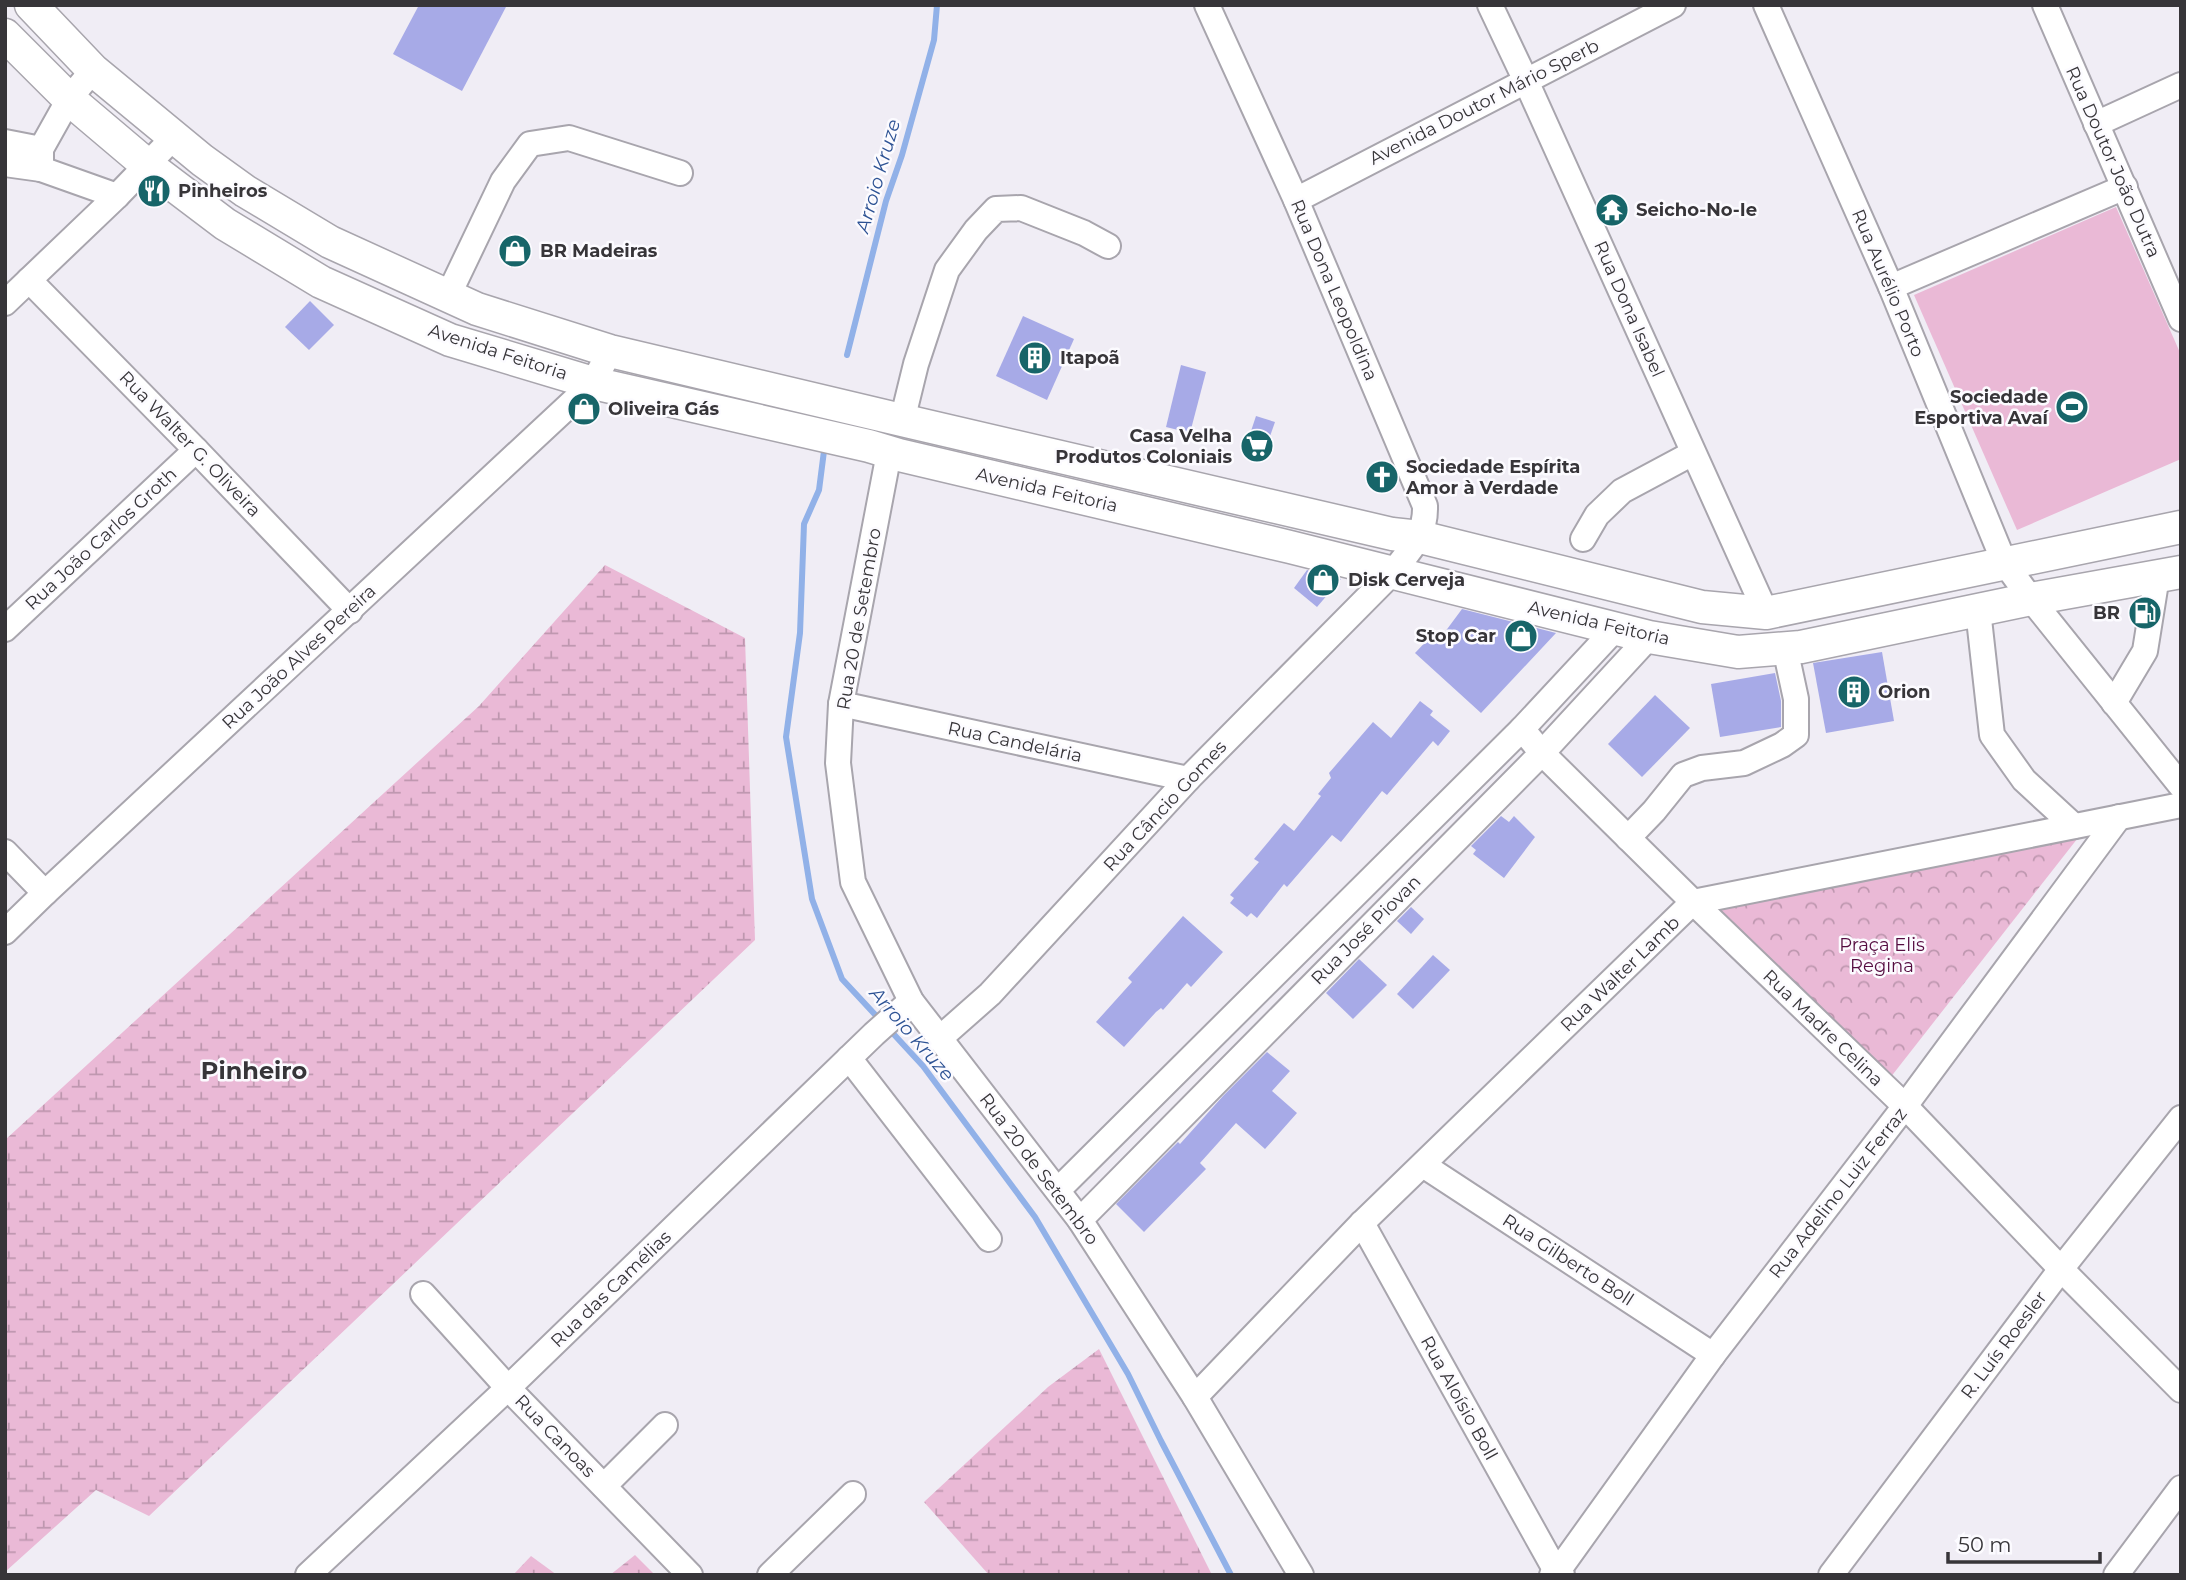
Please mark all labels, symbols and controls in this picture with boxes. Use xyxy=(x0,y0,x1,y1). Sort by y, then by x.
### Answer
street label: Avenida Doutor Mário Sperb xyxy=(1365,34,1603,170)
street label: Rua Doutor João Dutra xyxy=(2061,63,2165,261)
water label: Arroio Kruze xyxy=(851,117,905,236)
restaurant icon: Pinheiros xyxy=(135,172,173,210)
place label: Pinheiros xyxy=(178,180,268,202)
temple icon: Seicho-No-Ie xyxy=(1593,191,1631,229)
street label: Rua Dona Leopoldina xyxy=(1286,196,1382,384)
place label: Seicho-No-Ie xyxy=(1636,199,1757,221)
street label: Rua Aurélio Porto xyxy=(1847,206,1929,360)
shop icon: BR Madeiras xyxy=(496,232,534,270)
street label: Rua Dona Isabel xyxy=(1589,237,1669,381)
place label: BR Madeiras xyxy=(540,240,658,262)
street label: Avenida Feitoria xyxy=(426,319,570,385)
building icon: Itapoã xyxy=(1016,339,1054,377)
place label: Itapoã xyxy=(1060,347,1120,369)
street label: Rua Walter G. Oliveira xyxy=(115,366,265,522)
place label: Sociedade Esportiva Avaí xyxy=(1914,386,2050,429)
sports icon: Sociedade Esportiva Avaí xyxy=(2053,388,2091,426)
shop icon: Oliveira Gás xyxy=(565,390,603,428)
place label: Oliveira Gás xyxy=(608,398,720,420)
place label: Casa Velha Produtos Coloniais xyxy=(1055,425,1232,468)
supermarket icon: Casa Velha Produtos Coloniais xyxy=(1238,427,1276,465)
place label: Sociedade Espírita Amor à Verdade xyxy=(1405,456,1580,499)
church icon: Sociedade Espírita Amor à Verdade xyxy=(1363,458,1401,496)
street label: Rua João Carlos Groth xyxy=(21,463,181,615)
street label: Avenida Feitoria xyxy=(974,463,1120,517)
street label: Rua 20 de Setembro xyxy=(832,526,886,712)
shop icon: Disk Cerveja xyxy=(1304,561,1342,599)
place label: Disk Cerveja xyxy=(1348,569,1465,591)
street label: Rua João Alves Pereira xyxy=(218,580,380,734)
fuel station icon: BR xyxy=(2126,594,2164,632)
street label: Avenida Feitoria xyxy=(1526,596,1672,650)
place label: BR xyxy=(2093,602,2120,624)
shop icon: Stop Car xyxy=(1502,617,1540,655)
place label: Stop Car xyxy=(1416,625,1496,647)
building icon: Orion xyxy=(1835,673,1873,711)
place label: Orion xyxy=(1878,681,1931,703)
street label: Rua Candelária xyxy=(946,717,1084,767)
street label: Rua Câncio Gomes xyxy=(1099,736,1231,876)
street label: Rua José Piovan xyxy=(1307,871,1425,989)
street label: Rua Walter Lamb xyxy=(1556,912,1684,1036)
park label: Praça Elis Regina xyxy=(1839,934,1925,977)
street label: Rua Madre Celina xyxy=(1758,965,1888,1091)
water label: Arroio Kruze xyxy=(864,982,959,1086)
district label: Pinheiro xyxy=(201,1056,307,1085)
street label: Rua 20 de Setembro xyxy=(975,1089,1103,1249)
street label: Rua Adelino Luiz Ferraz xyxy=(1764,1103,1912,1283)
street label: Rua Gilberto Boll xyxy=(1498,1209,1638,1311)
street label: Rua das Camélias xyxy=(546,1226,676,1352)
street label: R. Luís Roesler xyxy=(1956,1287,2052,1403)
street label: Rua Aloísio Boll xyxy=(1416,1332,1502,1464)
street label: Rua Canoas xyxy=(510,1390,600,1482)
scale bar xyxy=(1948,1520,2100,1564)
text: 50 m xyxy=(1958,1532,2012,1557)

